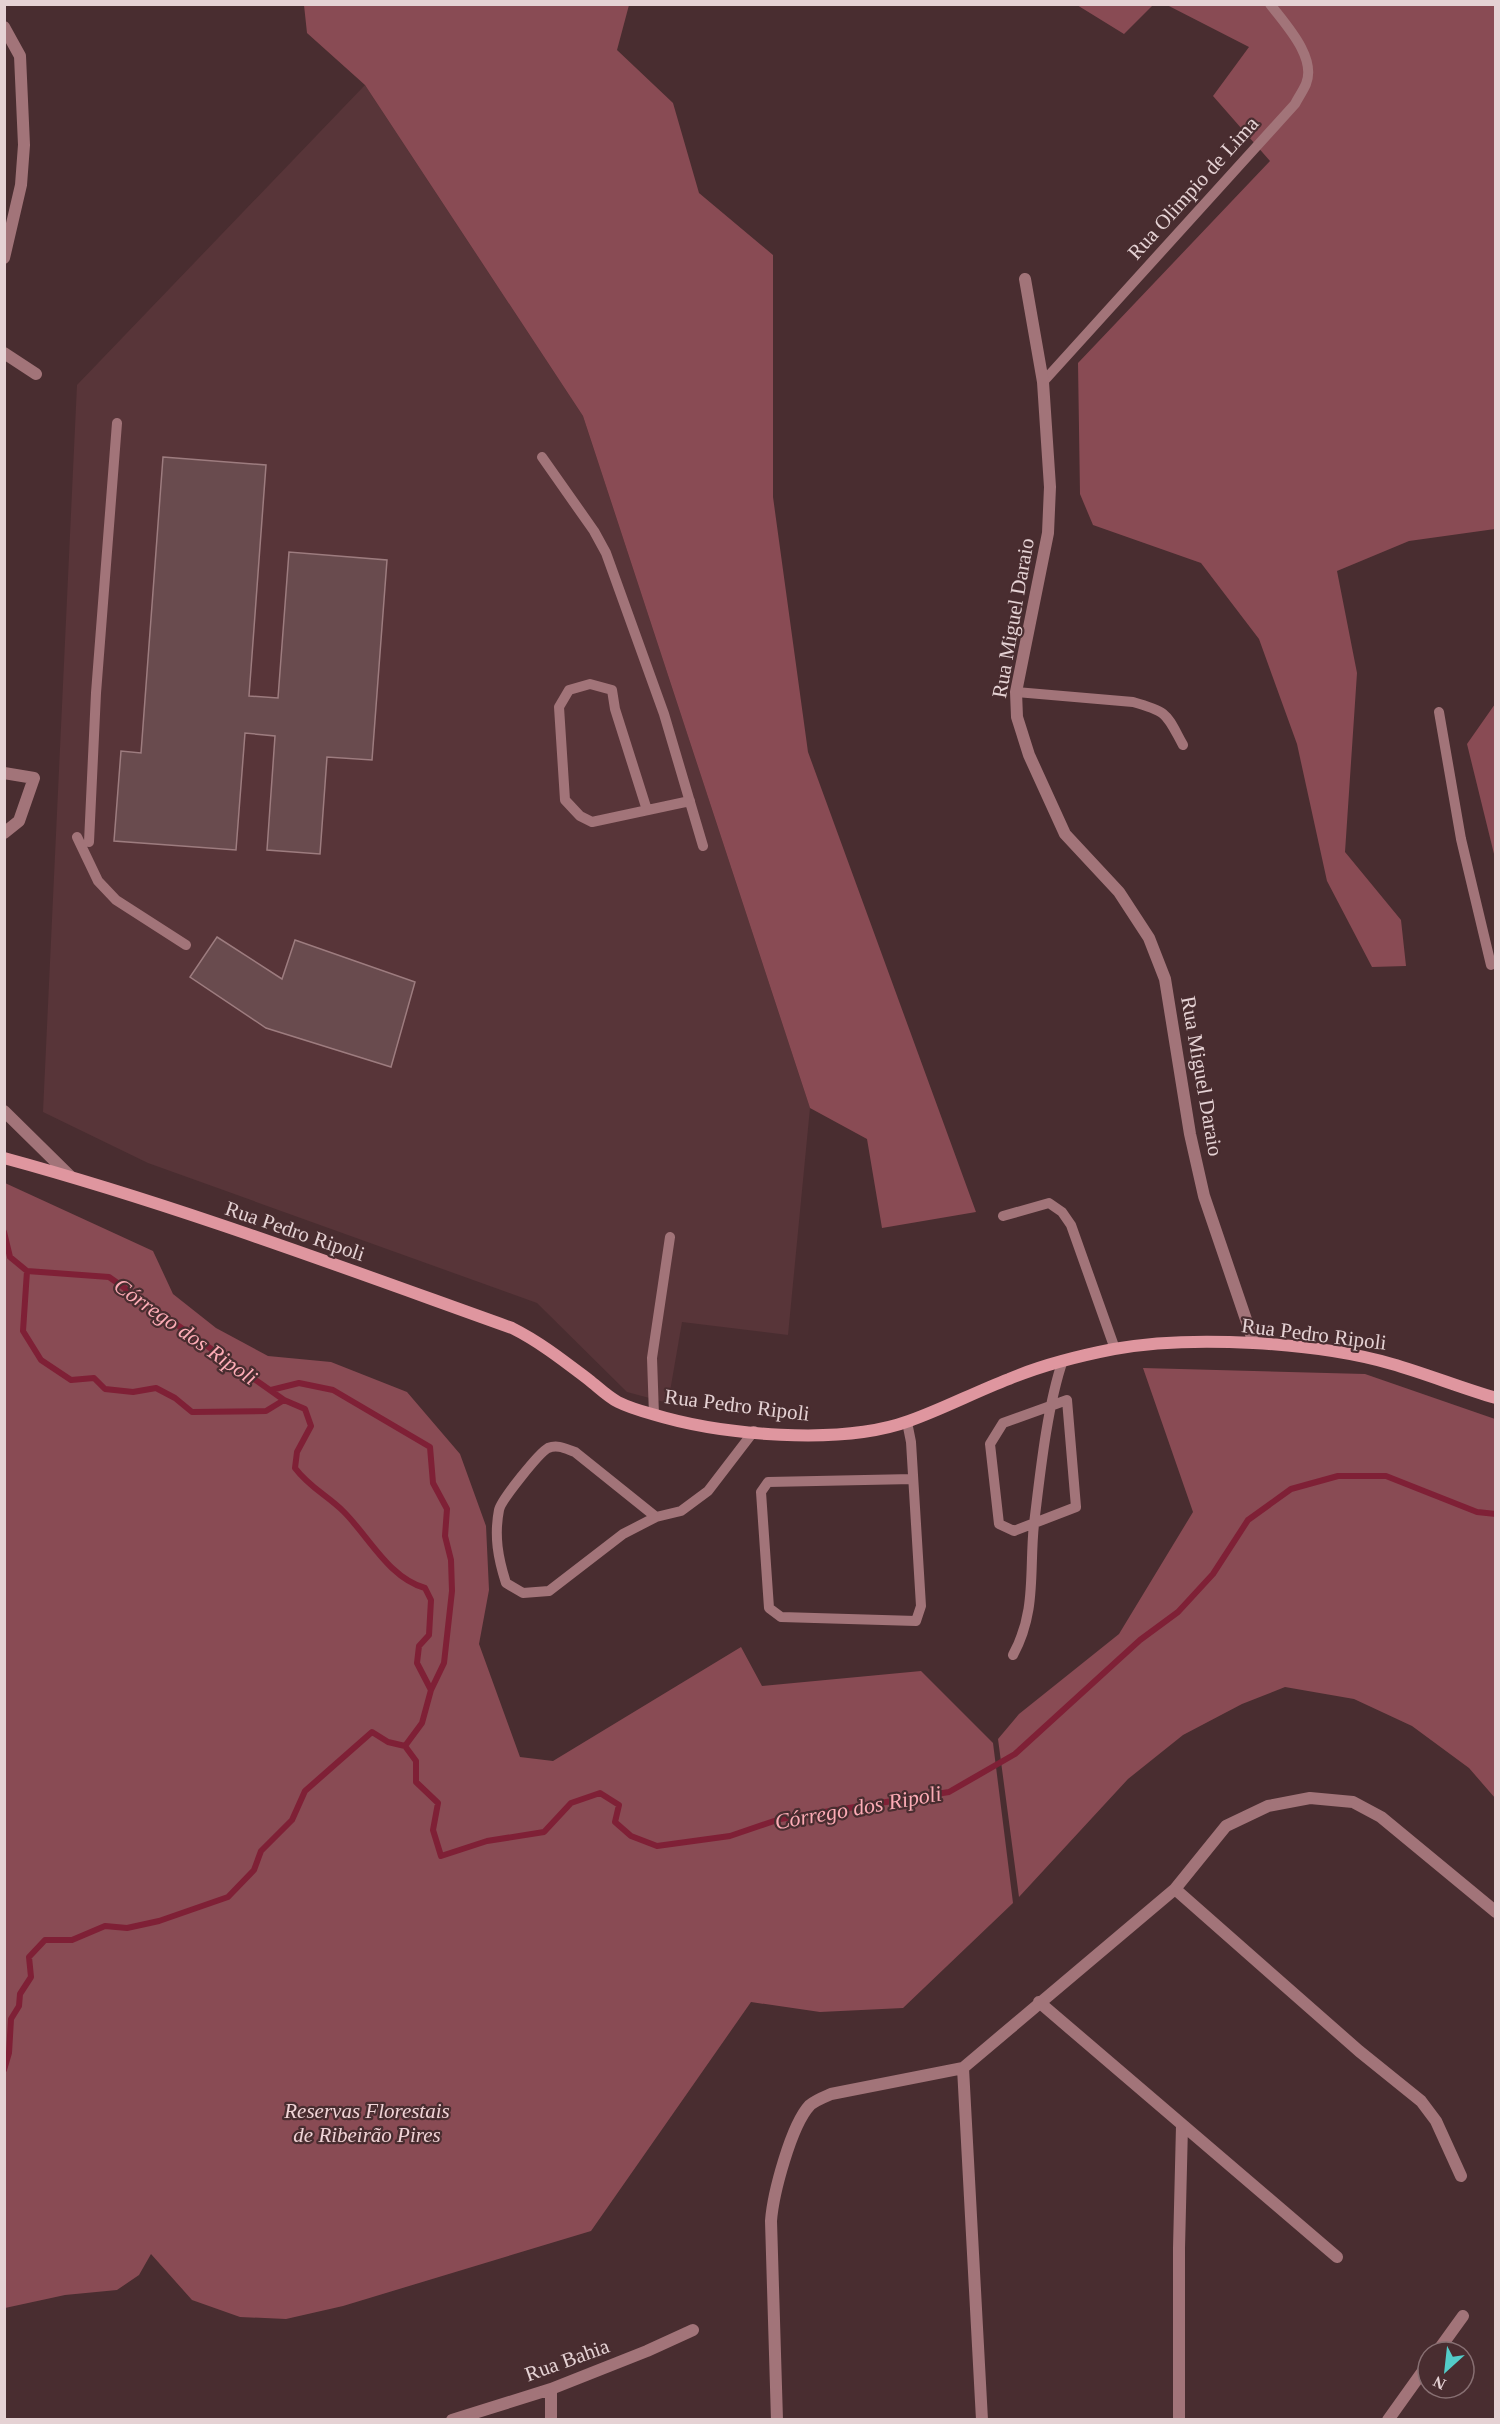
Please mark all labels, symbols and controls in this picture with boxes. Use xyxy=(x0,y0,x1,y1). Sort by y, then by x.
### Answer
street label: Rua Olimpio de Lima xyxy=(1123,111,1264,264)
street label: Rua Miguel Daraio xyxy=(987,536,1039,700)
street label: Rua Miguel Daraio xyxy=(1176,994,1228,1158)
street label: Rua Pedro Ripoli xyxy=(222,1196,368,1266)
water label: Córrego dos Ripoli xyxy=(109,1273,262,1390)
street label: Rua Pedro Ripoli xyxy=(1240,1313,1388,1355)
street label: Rua Pedro Ripoli xyxy=(663,1384,811,1426)
water label: Córrego dos Ripoli xyxy=(773,1781,944,1834)
park label: Reservas Florestais de Ribeirão Pires xyxy=(283,2099,450,2147)
street label: Rua Bahia xyxy=(522,2333,613,2386)
north arrow xyxy=(1416,2340,1476,2400)
text: N xyxy=(1430,2373,1448,2393)

